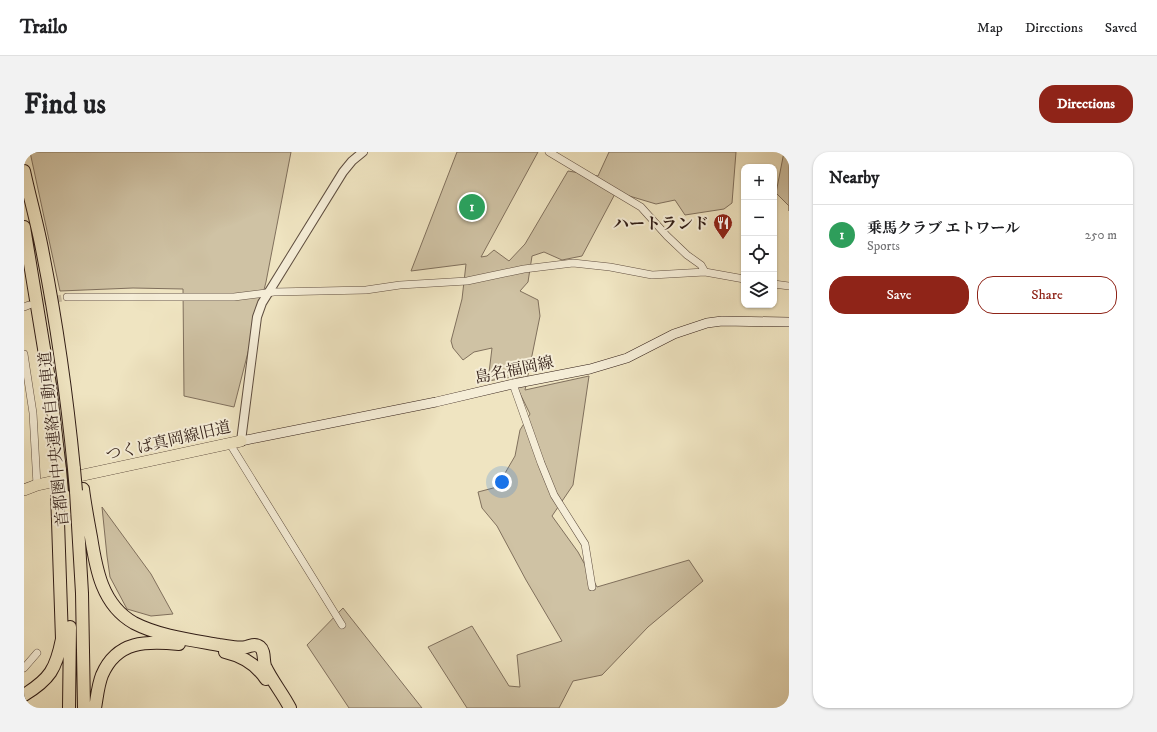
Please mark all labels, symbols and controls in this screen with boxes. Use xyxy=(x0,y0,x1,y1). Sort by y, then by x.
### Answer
text: Trailo xyxy=(20,16,67,39)
text: Map xyxy=(977,19,1003,37)
text: Directions xyxy=(1025,19,1083,37)
text: Saved xyxy=(1105,19,1137,37)
button: Directions xyxy=(1039,85,1133,123)
text: Find us xyxy=(24,87,106,122)
map controls xyxy=(741,164,777,308)
button: + xyxy=(741,164,777,200)
text: Nearby xyxy=(829,167,879,189)
pin: 1 xyxy=(459,192,485,222)
button: − xyxy=(741,200,777,236)
restaurant icon: ハートランド xyxy=(712,212,734,240)
place label: ハートランド xyxy=(613,214,709,234)
text: 乗馬クラブ エトワール xyxy=(867,219,1020,238)
text: 1 xyxy=(840,227,844,243)
text: 250 m xyxy=(1085,227,1117,243)
button: locate xyxy=(741,236,777,272)
text: Sports xyxy=(867,238,900,254)
button: layers xyxy=(741,272,777,308)
button: Save xyxy=(829,276,969,314)
button: Share xyxy=(977,276,1117,314)
street label: 首都圏中央連絡自動車道 xyxy=(35,350,73,527)
street label: 島名福岡線 xyxy=(473,352,555,388)
street label: つくば真岡線旧道 xyxy=(104,417,233,465)
your location xyxy=(492,472,512,492)

